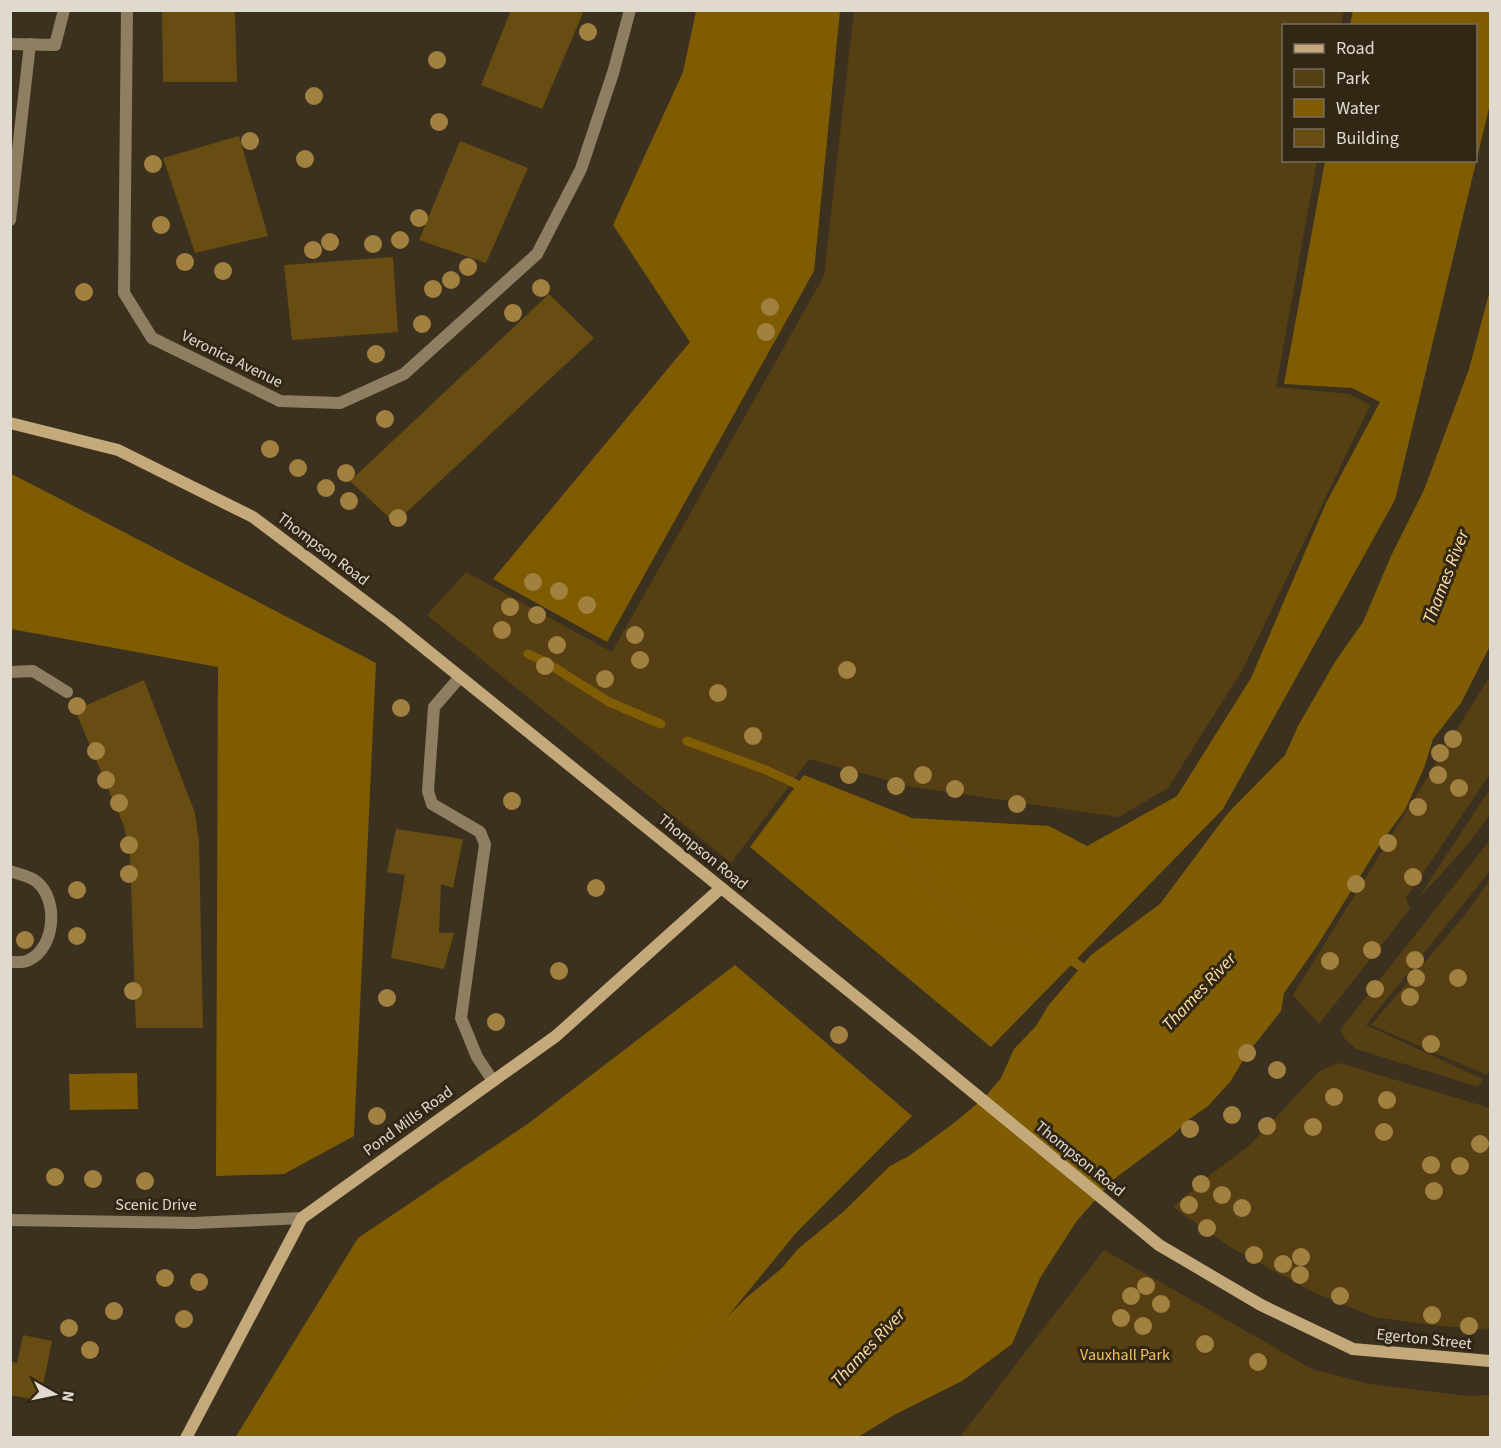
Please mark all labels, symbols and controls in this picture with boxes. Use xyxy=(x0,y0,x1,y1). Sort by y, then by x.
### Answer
legend xyxy=(1282,24,1477,162)
text: Road xyxy=(1336,36,1375,61)
text: Park xyxy=(1336,66,1370,91)
text: Water xyxy=(1336,96,1380,121)
text: Building xyxy=(1336,126,1399,151)
street label: Veronica Avenue xyxy=(178,325,286,393)
street label: Thompson Road xyxy=(273,507,373,591)
water label: Thames River xyxy=(1417,525,1476,628)
street label: Thompson Road xyxy=(653,809,753,895)
water label: Thames River xyxy=(1156,947,1243,1037)
street label: Pond Mills Road xyxy=(359,1081,457,1161)
street label: Thompson Road xyxy=(1030,1116,1130,1202)
street label: Scenic Drive xyxy=(115,1194,197,1216)
water label: Thames River xyxy=(825,1303,912,1393)
street label: Egerton Street xyxy=(1375,1323,1473,1355)
park label: Vauxhall Park xyxy=(1080,1344,1170,1366)
north arrow xyxy=(24,1364,84,1424)
text: N xyxy=(56,1389,80,1403)

